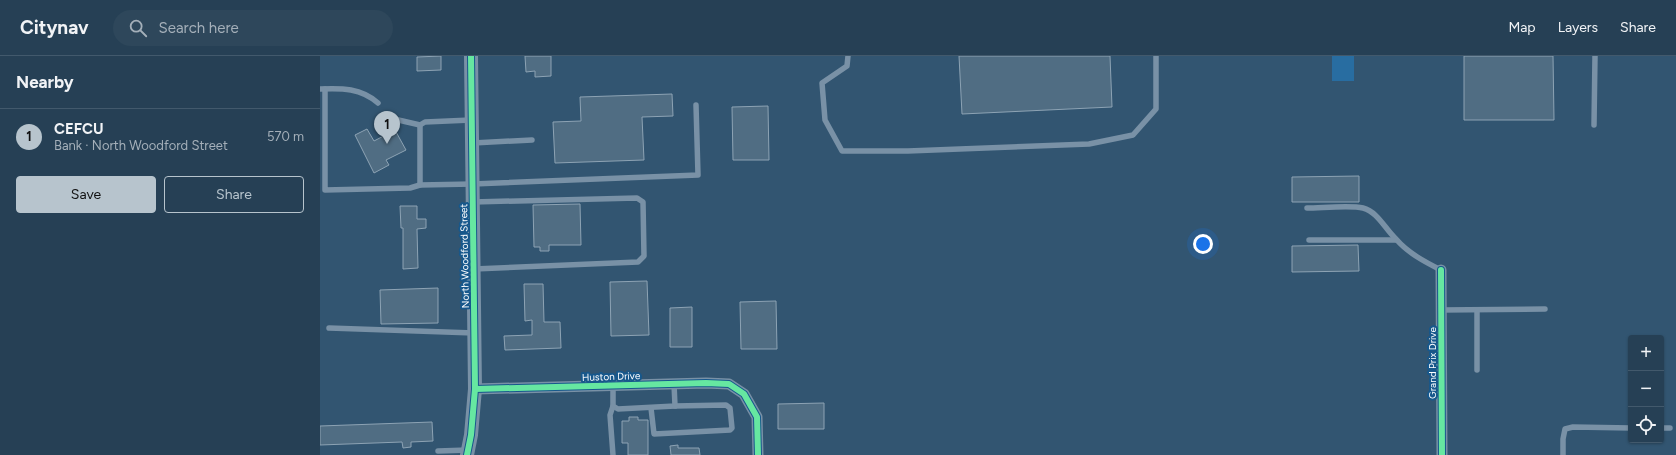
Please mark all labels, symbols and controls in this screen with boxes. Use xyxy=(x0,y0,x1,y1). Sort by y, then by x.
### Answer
search box xyxy=(113,10,393,46)
text: Citynav xyxy=(20,16,89,39)
icon: search xyxy=(127,17,149,39)
text: Search here xyxy=(159,19,239,37)
text: Map xyxy=(1508,19,1536,36)
text: Layers xyxy=(1558,19,1598,36)
text: Share xyxy=(1620,19,1656,36)
text: Nearby xyxy=(16,72,74,92)
pin: 1 xyxy=(374,111,400,144)
text: CEFCU xyxy=(54,120,103,138)
text: 1 xyxy=(26,129,32,144)
text: 570 m xyxy=(267,129,304,144)
text: Bank · North Woodford Street xyxy=(54,138,228,153)
button: Save xyxy=(16,176,156,213)
button: Share xyxy=(164,176,304,213)
street label: North Woodford Street xyxy=(457,203,472,308)
your location xyxy=(1193,234,1213,254)
street label: Grand Prix Drive xyxy=(1426,327,1439,399)
map controls xyxy=(1628,335,1664,443)
button: + xyxy=(1628,335,1664,371)
street label: Huston Drive xyxy=(582,369,641,384)
button: − xyxy=(1628,371,1664,407)
button: locate xyxy=(1628,407,1664,443)

